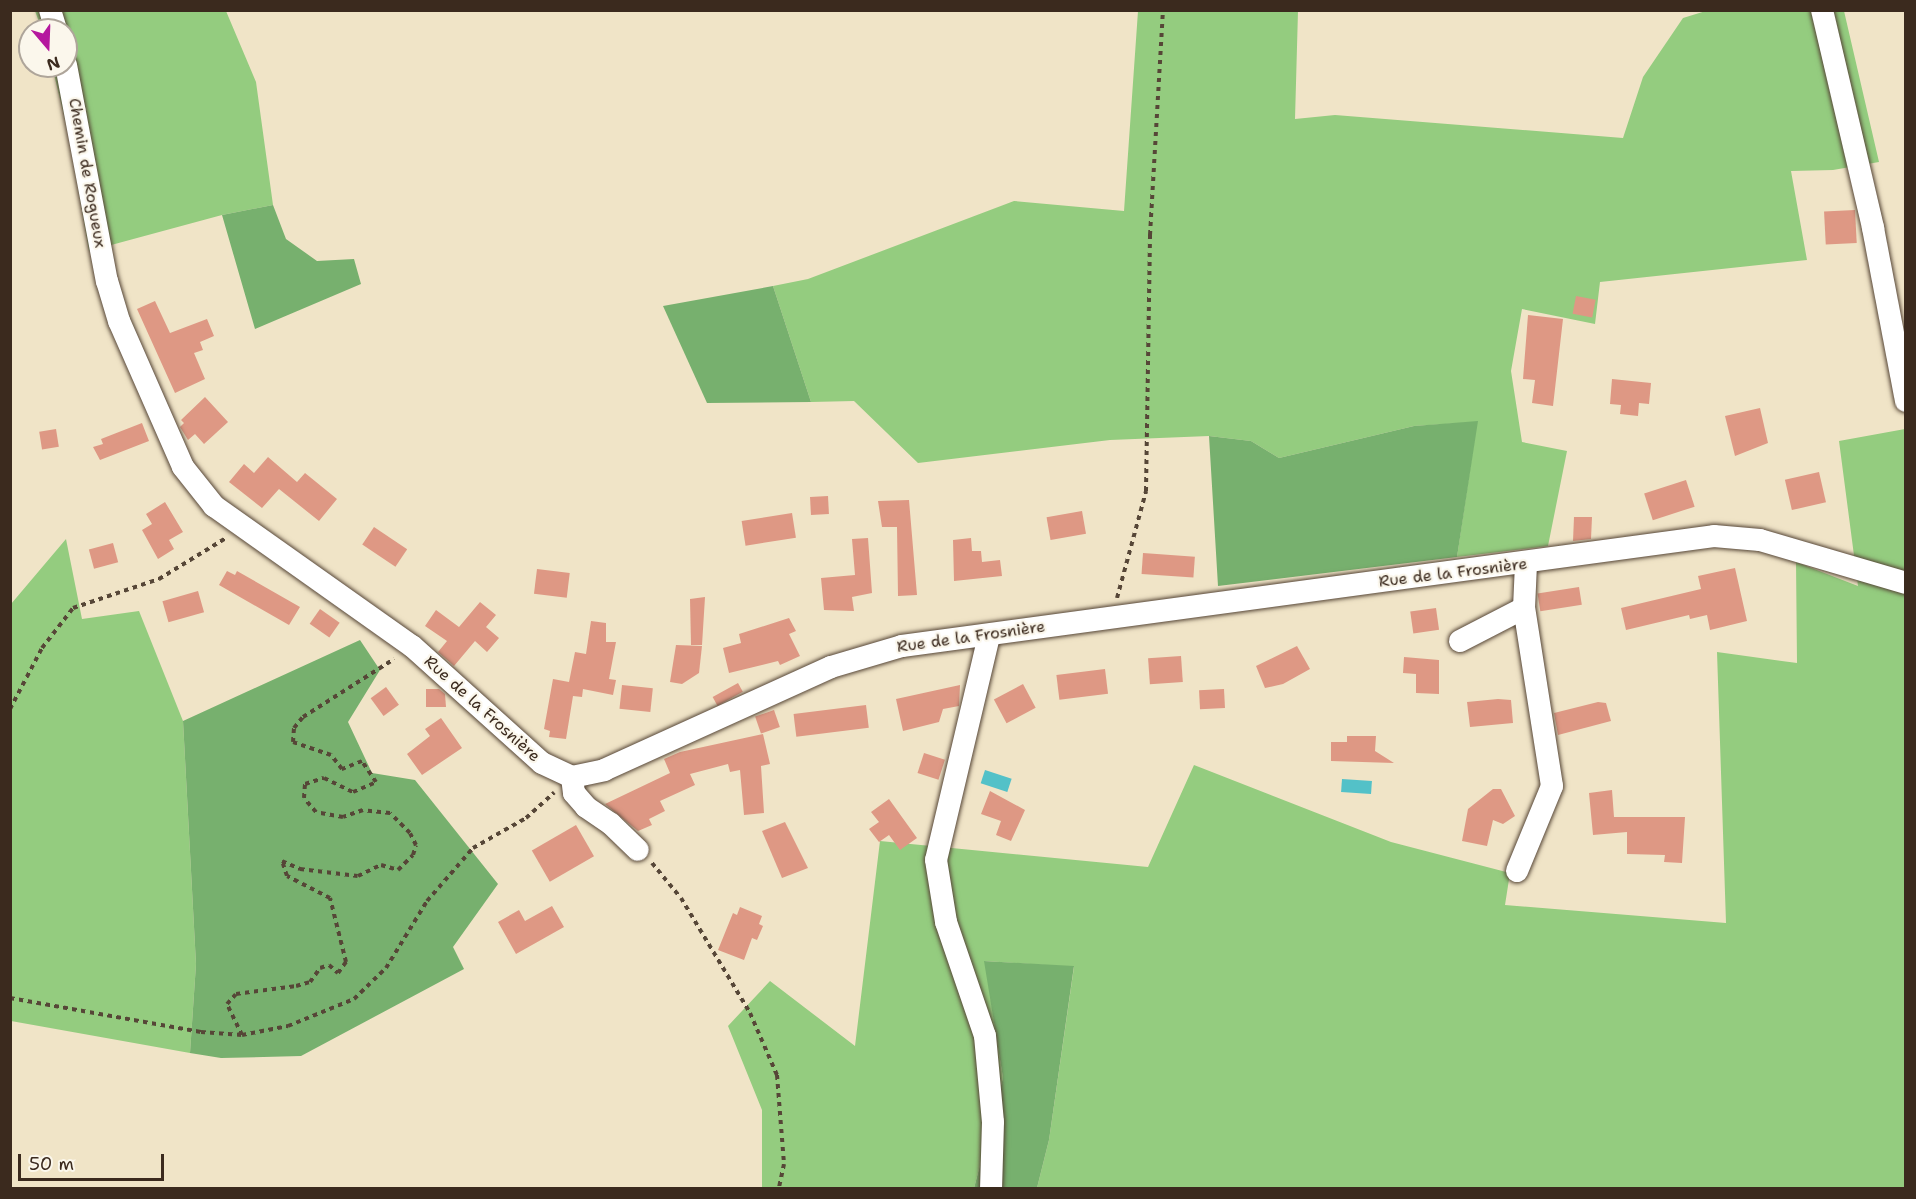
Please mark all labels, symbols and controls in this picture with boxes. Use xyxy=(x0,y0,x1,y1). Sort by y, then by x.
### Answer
north arrow xyxy=(18,18,78,78)
text: N xyxy=(44,52,63,76)
street label: Chemin de Rogueux xyxy=(64,97,110,249)
street label: Rue de la Frosnière xyxy=(1378,554,1528,592)
street label: Rue de la Frosnière xyxy=(896,617,1046,657)
street label: Rue de la Frosnière xyxy=(420,652,544,766)
scale bar xyxy=(21,1142,166,1180)
text: 50 m xyxy=(29,1152,74,1176)

